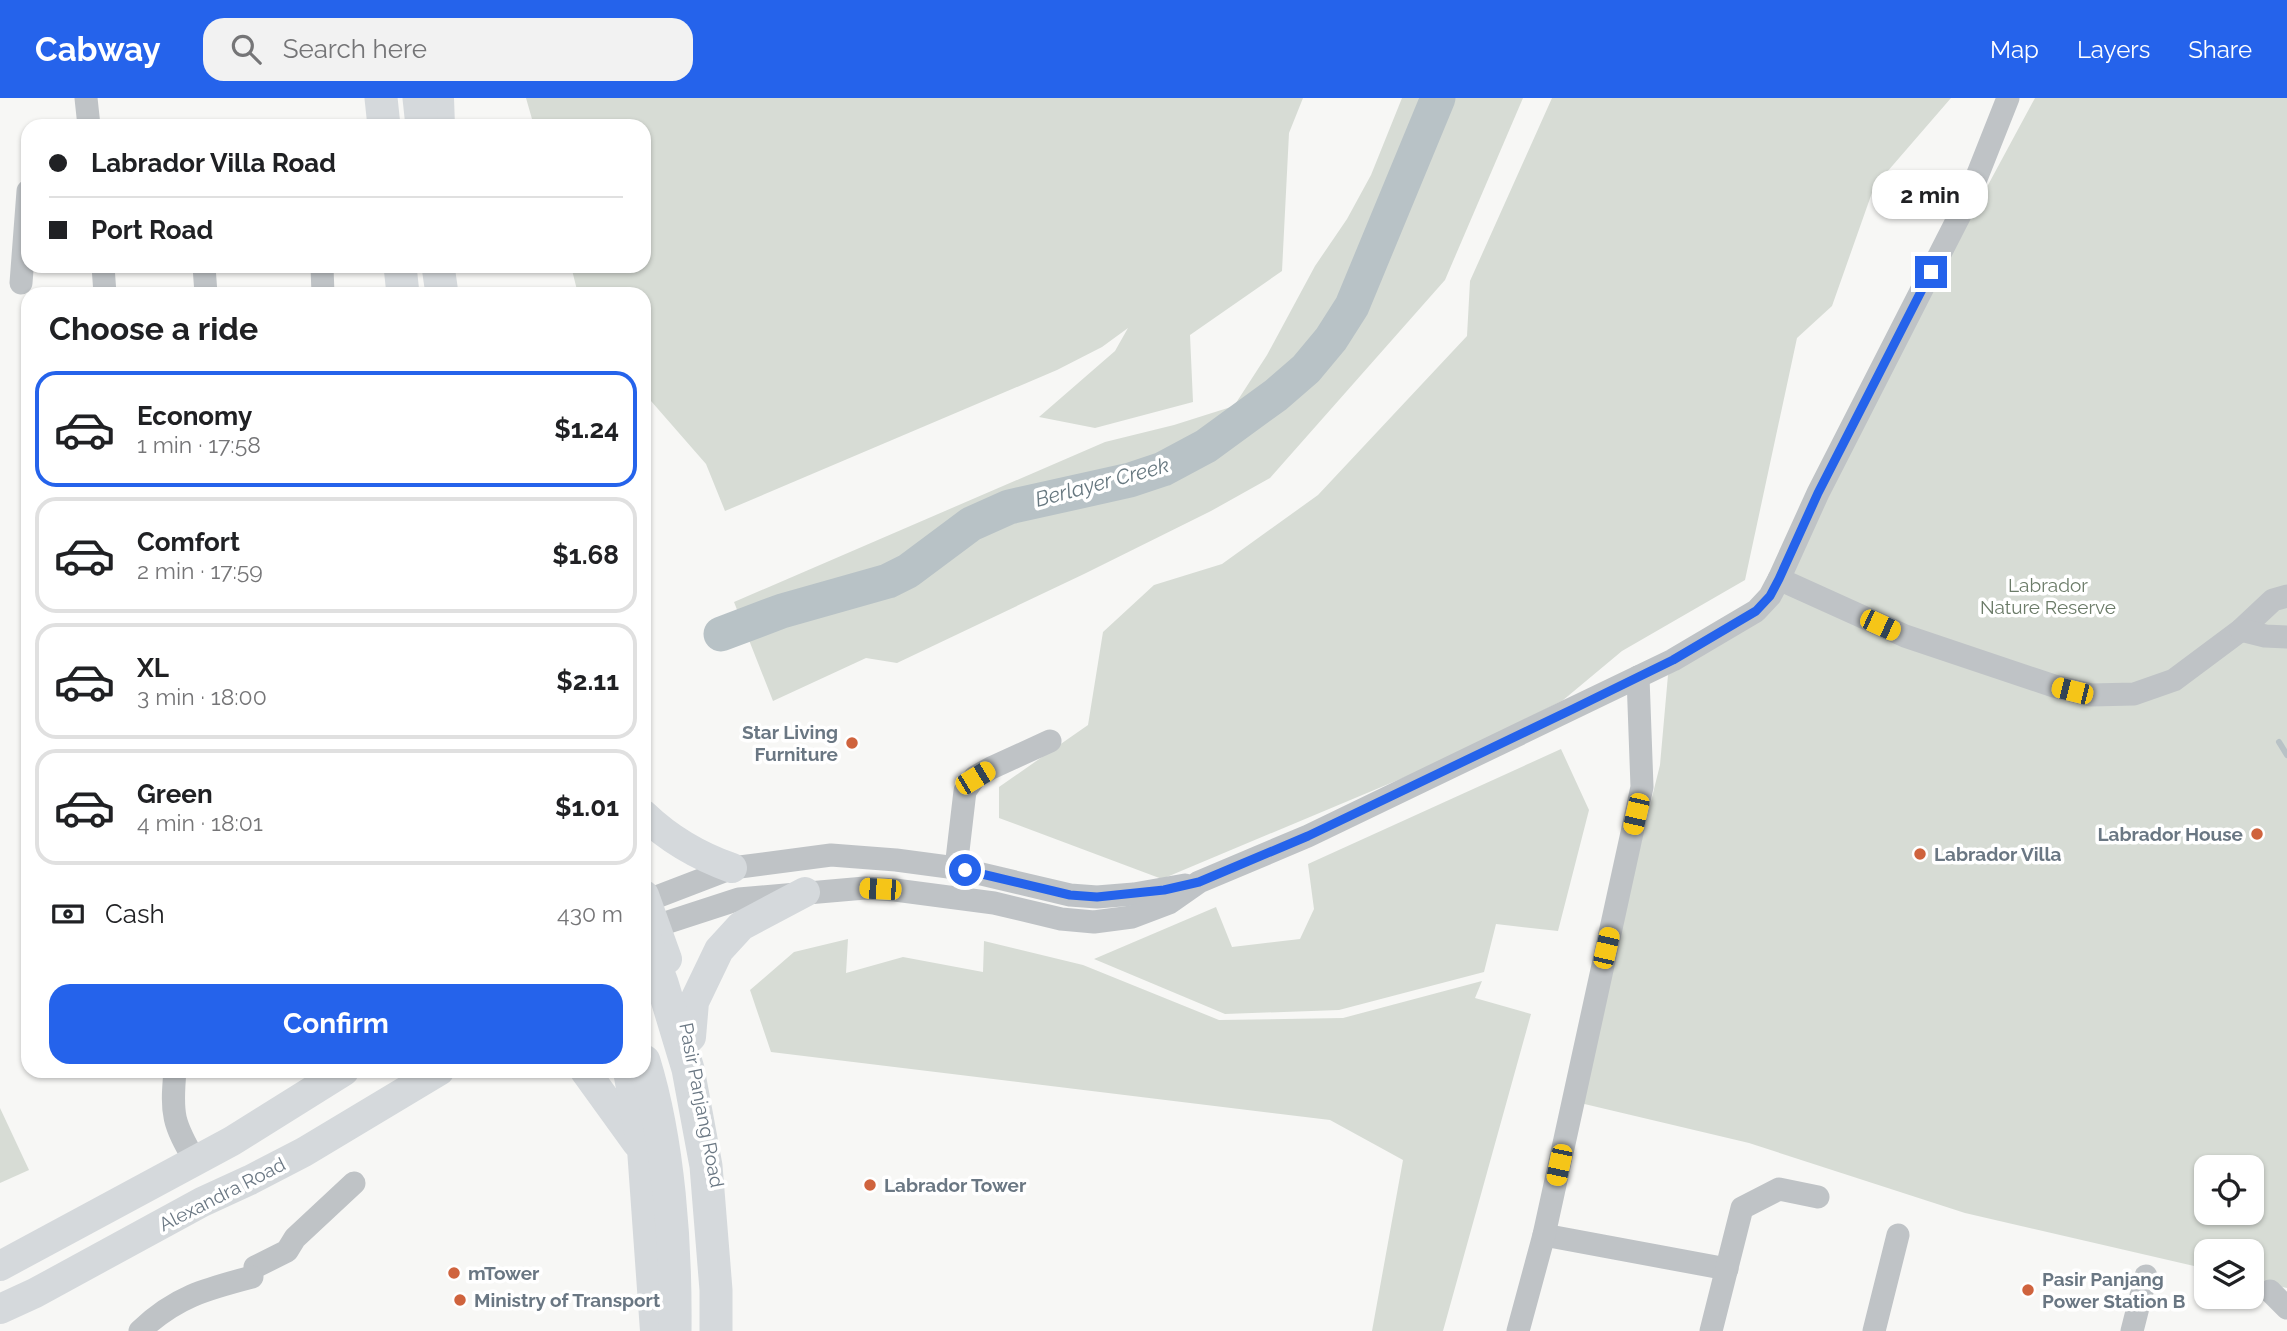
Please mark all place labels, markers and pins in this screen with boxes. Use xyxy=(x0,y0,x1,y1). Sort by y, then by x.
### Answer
place label: Star Living Furniture xyxy=(742,721,838,765)
marker: Star Living Furniture xyxy=(844,735,860,751)
place label: Labrador House xyxy=(2097,823,2243,845)
marker: Labrador House xyxy=(2249,826,2265,842)
place label: Labrador Villa xyxy=(1934,843,2062,865)
marker: Labrador Villa xyxy=(1912,846,1928,862)
place label: Labrador Tower xyxy=(884,1174,1027,1196)
marker: Labrador Tower xyxy=(862,1177,878,1193)
place label: mTower xyxy=(468,1262,540,1284)
marker: mTower xyxy=(446,1265,462,1281)
place label: Pasir Panjang Power Station B xyxy=(2042,1268,2185,1312)
marker: Pasir Panjang Power Station B xyxy=(2020,1282,2036,1298)
place label: Ministry of Transport xyxy=(474,1289,661,1311)
marker: Ministry of Transport xyxy=(452,1292,468,1308)

